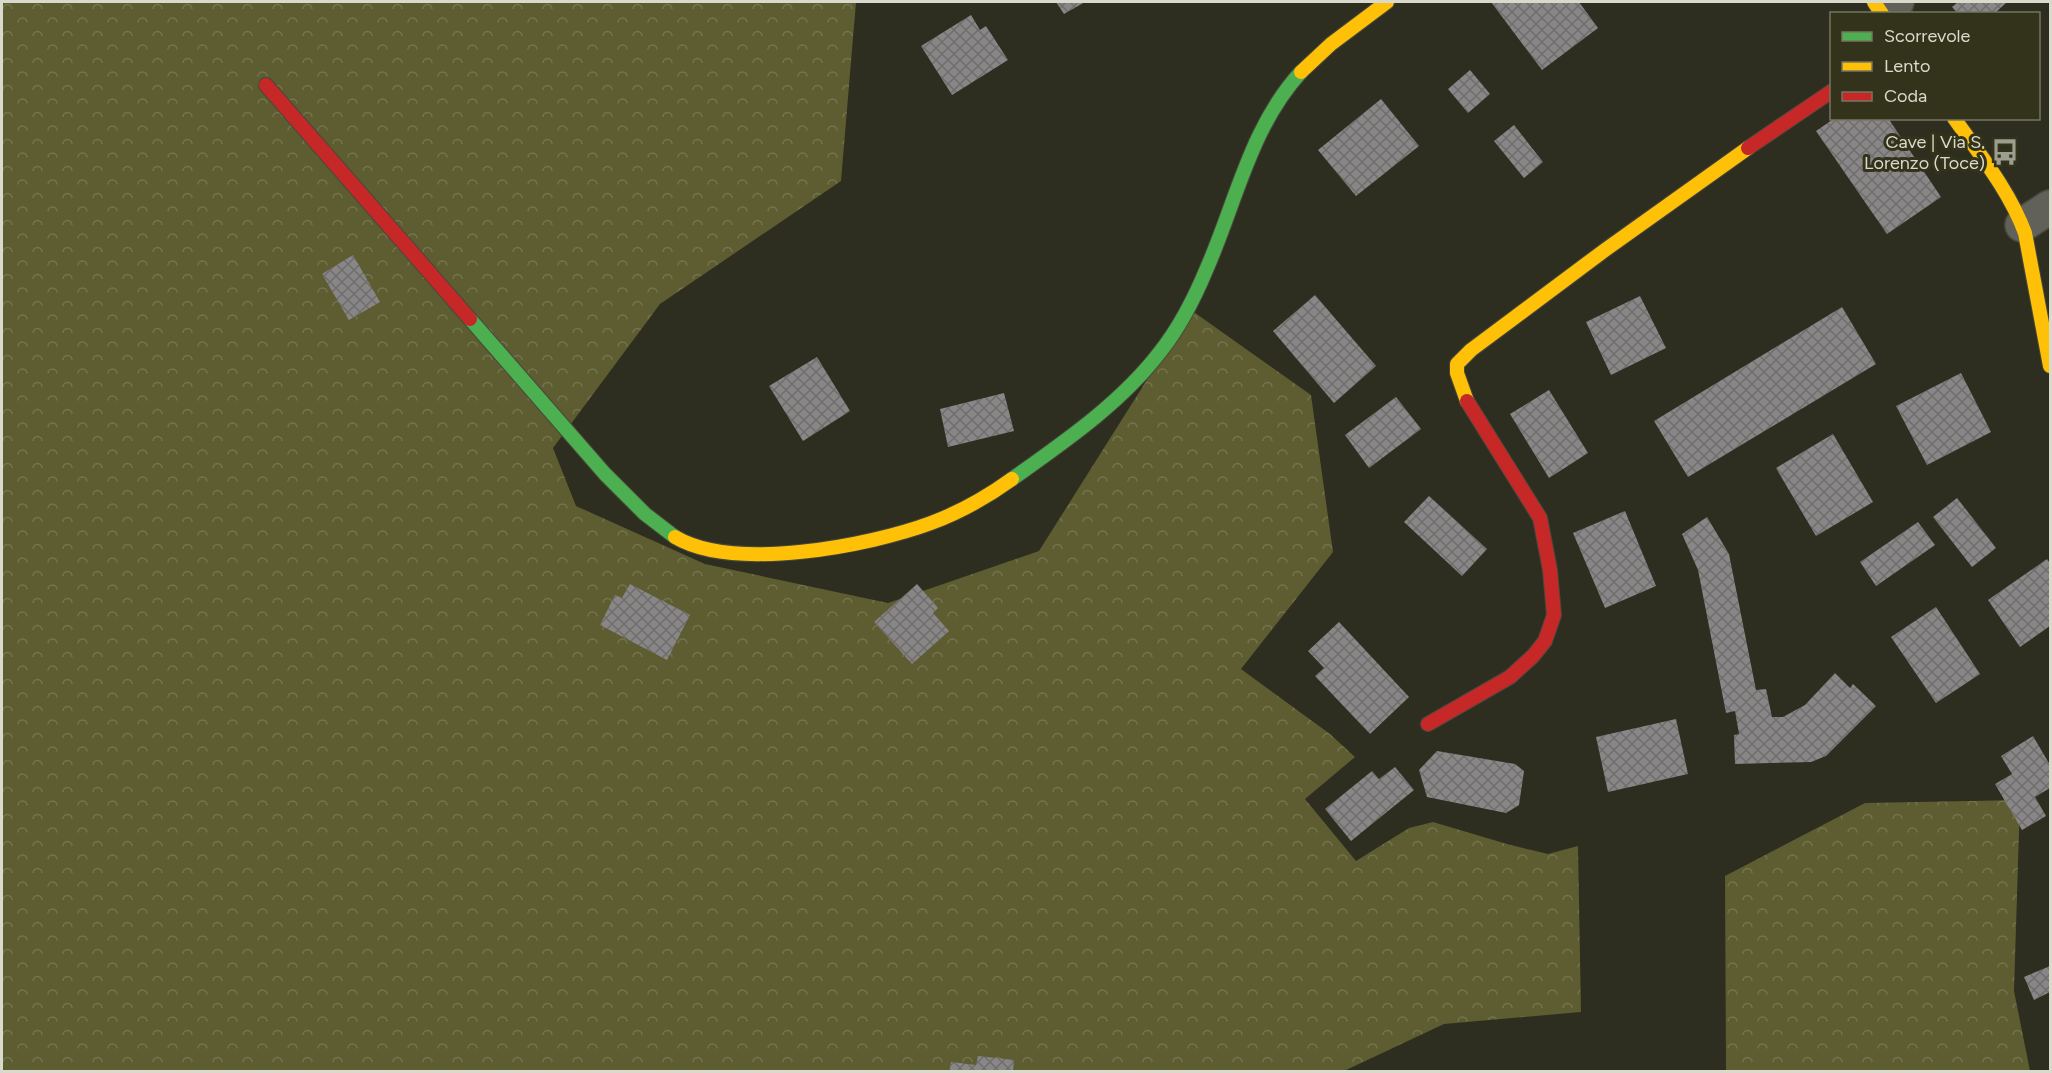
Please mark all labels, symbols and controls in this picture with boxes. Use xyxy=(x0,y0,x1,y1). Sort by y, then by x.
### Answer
legend xyxy=(1830,12,2040,120)
text: Scorrevole xyxy=(1884,25,1971,47)
text: Lento xyxy=(1884,55,1930,77)
text: Coda xyxy=(1884,85,1927,107)
place label: Cave | Via S. Lorenzo (Toce) xyxy=(1864,131,1985,174)
bus stop icon: Cave | Via S. Lorenzo (Toce) xyxy=(1990,137,2020,167)

